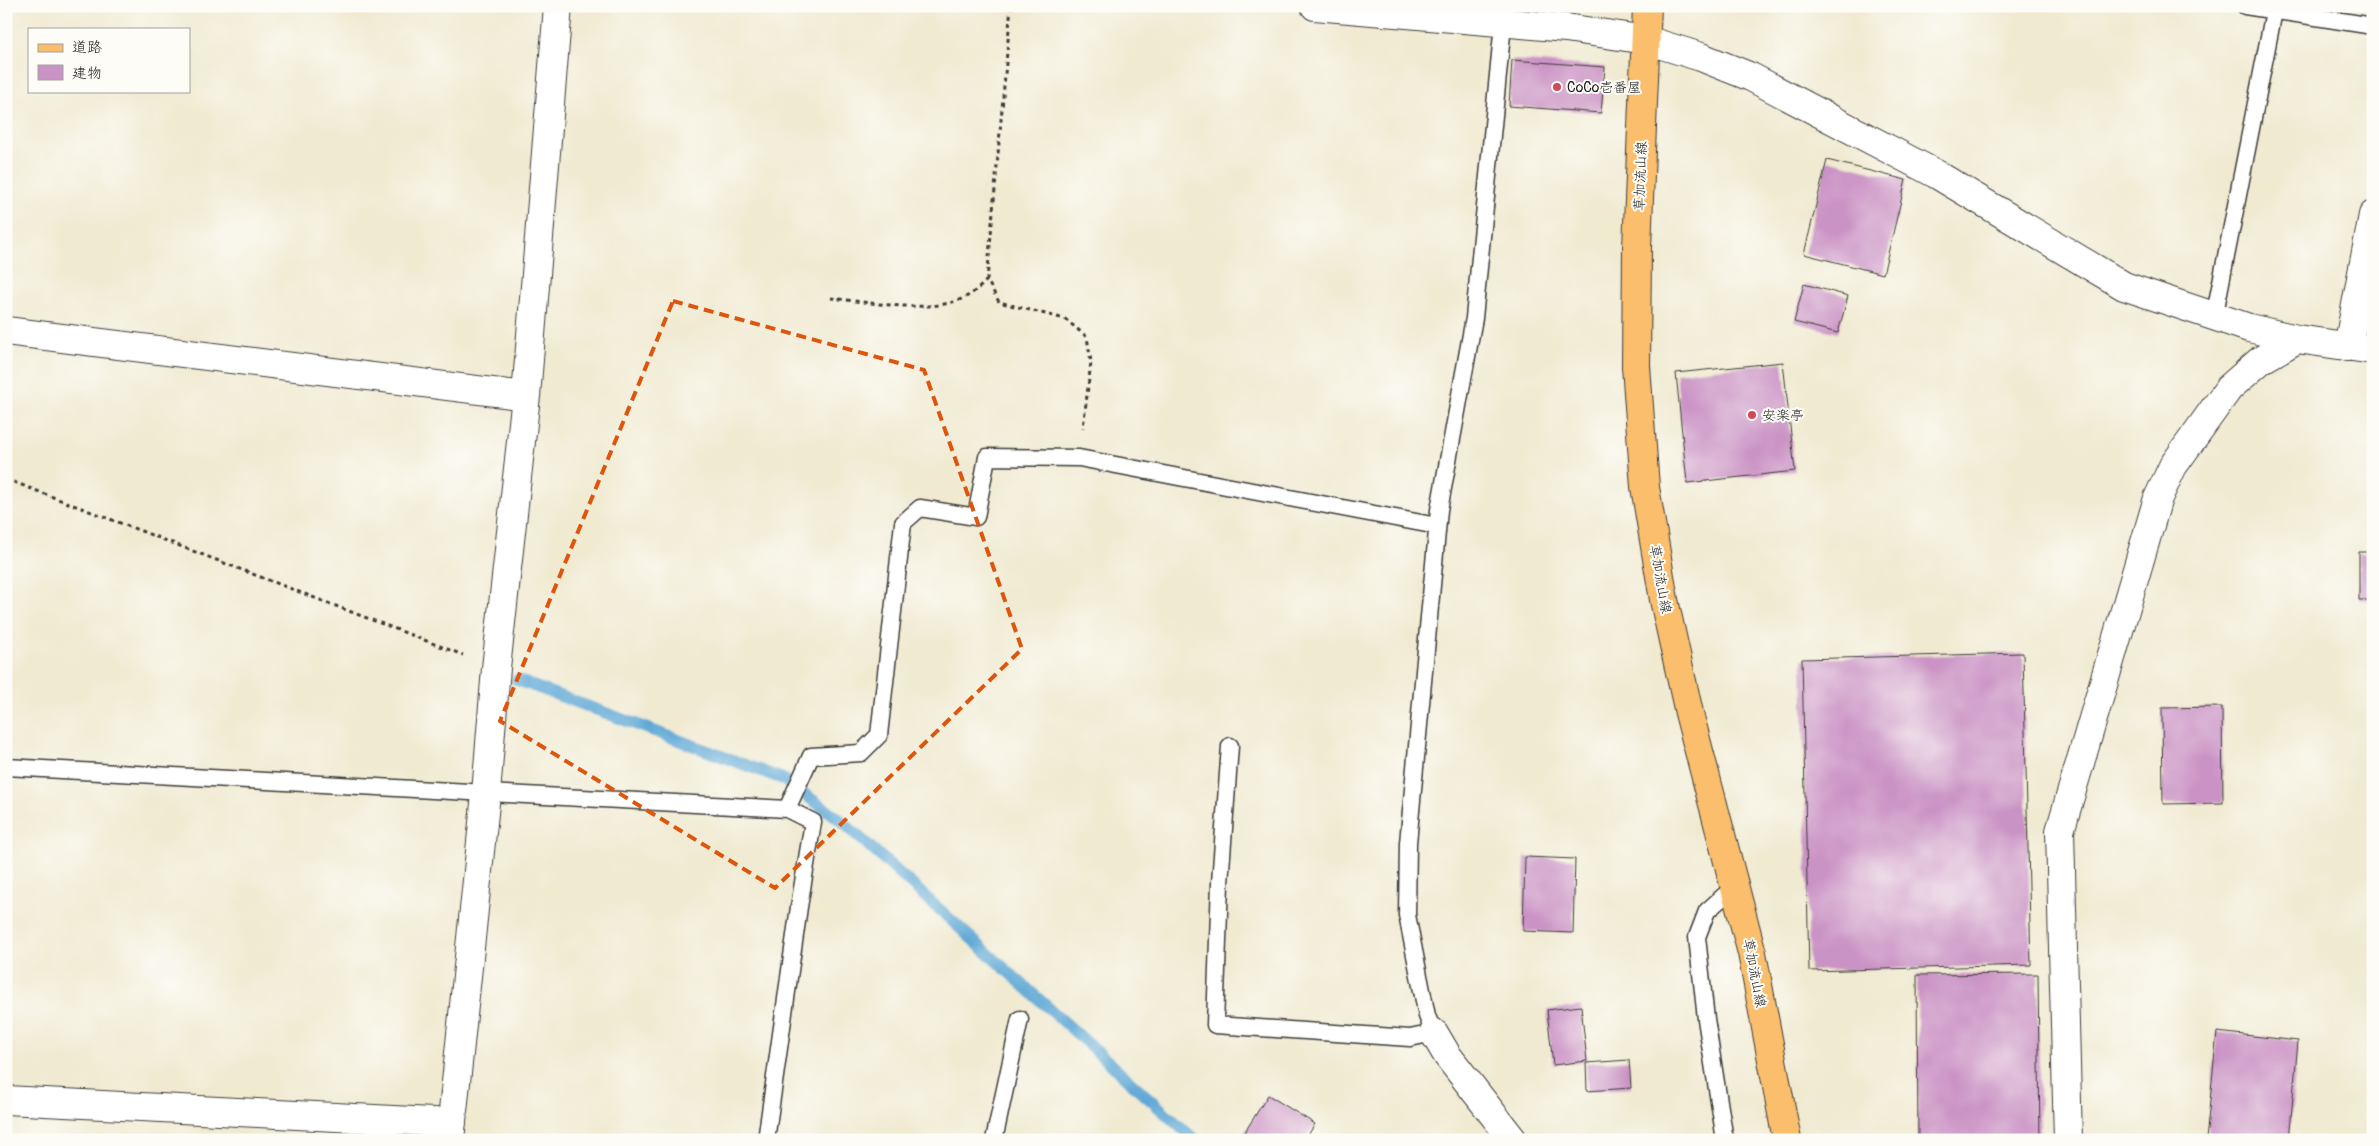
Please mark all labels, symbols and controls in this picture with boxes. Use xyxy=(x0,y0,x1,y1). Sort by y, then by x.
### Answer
legend xyxy=(28,28,190,92)
text: 道路 xyxy=(72,38,102,57)
text: 建物 xyxy=(72,64,102,83)
place label: CoCo壱番屋 xyxy=(1567,79,1641,96)
marker: CoCo壱番屋 xyxy=(1551,81,1563,93)
street label: 草加流山線 xyxy=(1631,141,1650,211)
place label: 安楽亭 xyxy=(1762,407,1804,424)
marker: 安楽亭 xyxy=(1746,409,1758,421)
street label: 草加流山線 xyxy=(1646,543,1675,615)
street label: 草加流山線 xyxy=(1739,937,1770,1009)

